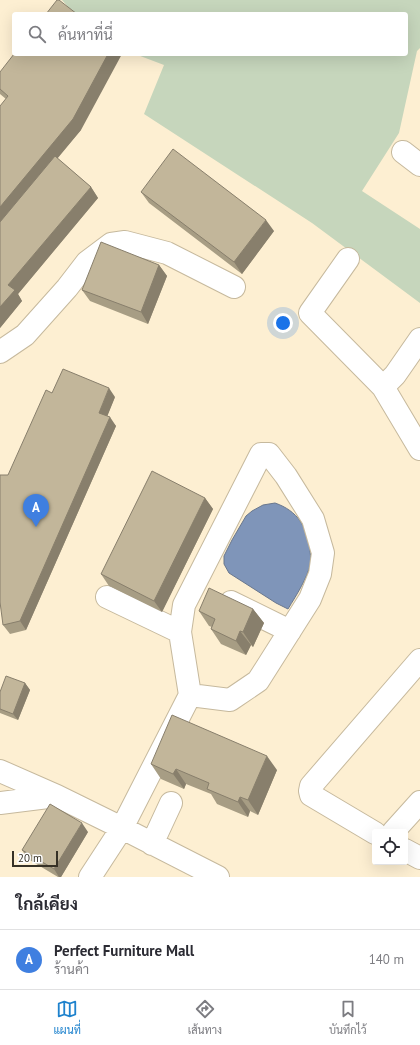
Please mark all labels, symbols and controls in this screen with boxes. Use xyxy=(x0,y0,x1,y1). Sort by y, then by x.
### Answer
search box xyxy=(12,12,408,56)
icon: search xyxy=(26,23,48,45)
text: ค้นหาที่นี่ xyxy=(58,25,113,44)
your location xyxy=(273,313,293,333)
pin: A xyxy=(23,494,49,527)
map controls xyxy=(372,829,408,865)
button: locate xyxy=(372,829,408,865)
scale bar xyxy=(12,849,58,868)
text: 20 m xyxy=(18,851,42,865)
text: ใกล้เคียง xyxy=(16,893,78,915)
text: Perfect Furniture Mall xyxy=(54,941,194,960)
text: A xyxy=(25,951,33,968)
text: 140 m xyxy=(369,951,404,968)
text: ร้านค้า xyxy=(54,961,89,978)
tab: แผนที่ xyxy=(53,998,81,1037)
tab: เส้นทาง xyxy=(188,998,222,1037)
tab: บันทึกไว้ xyxy=(329,998,367,1037)

